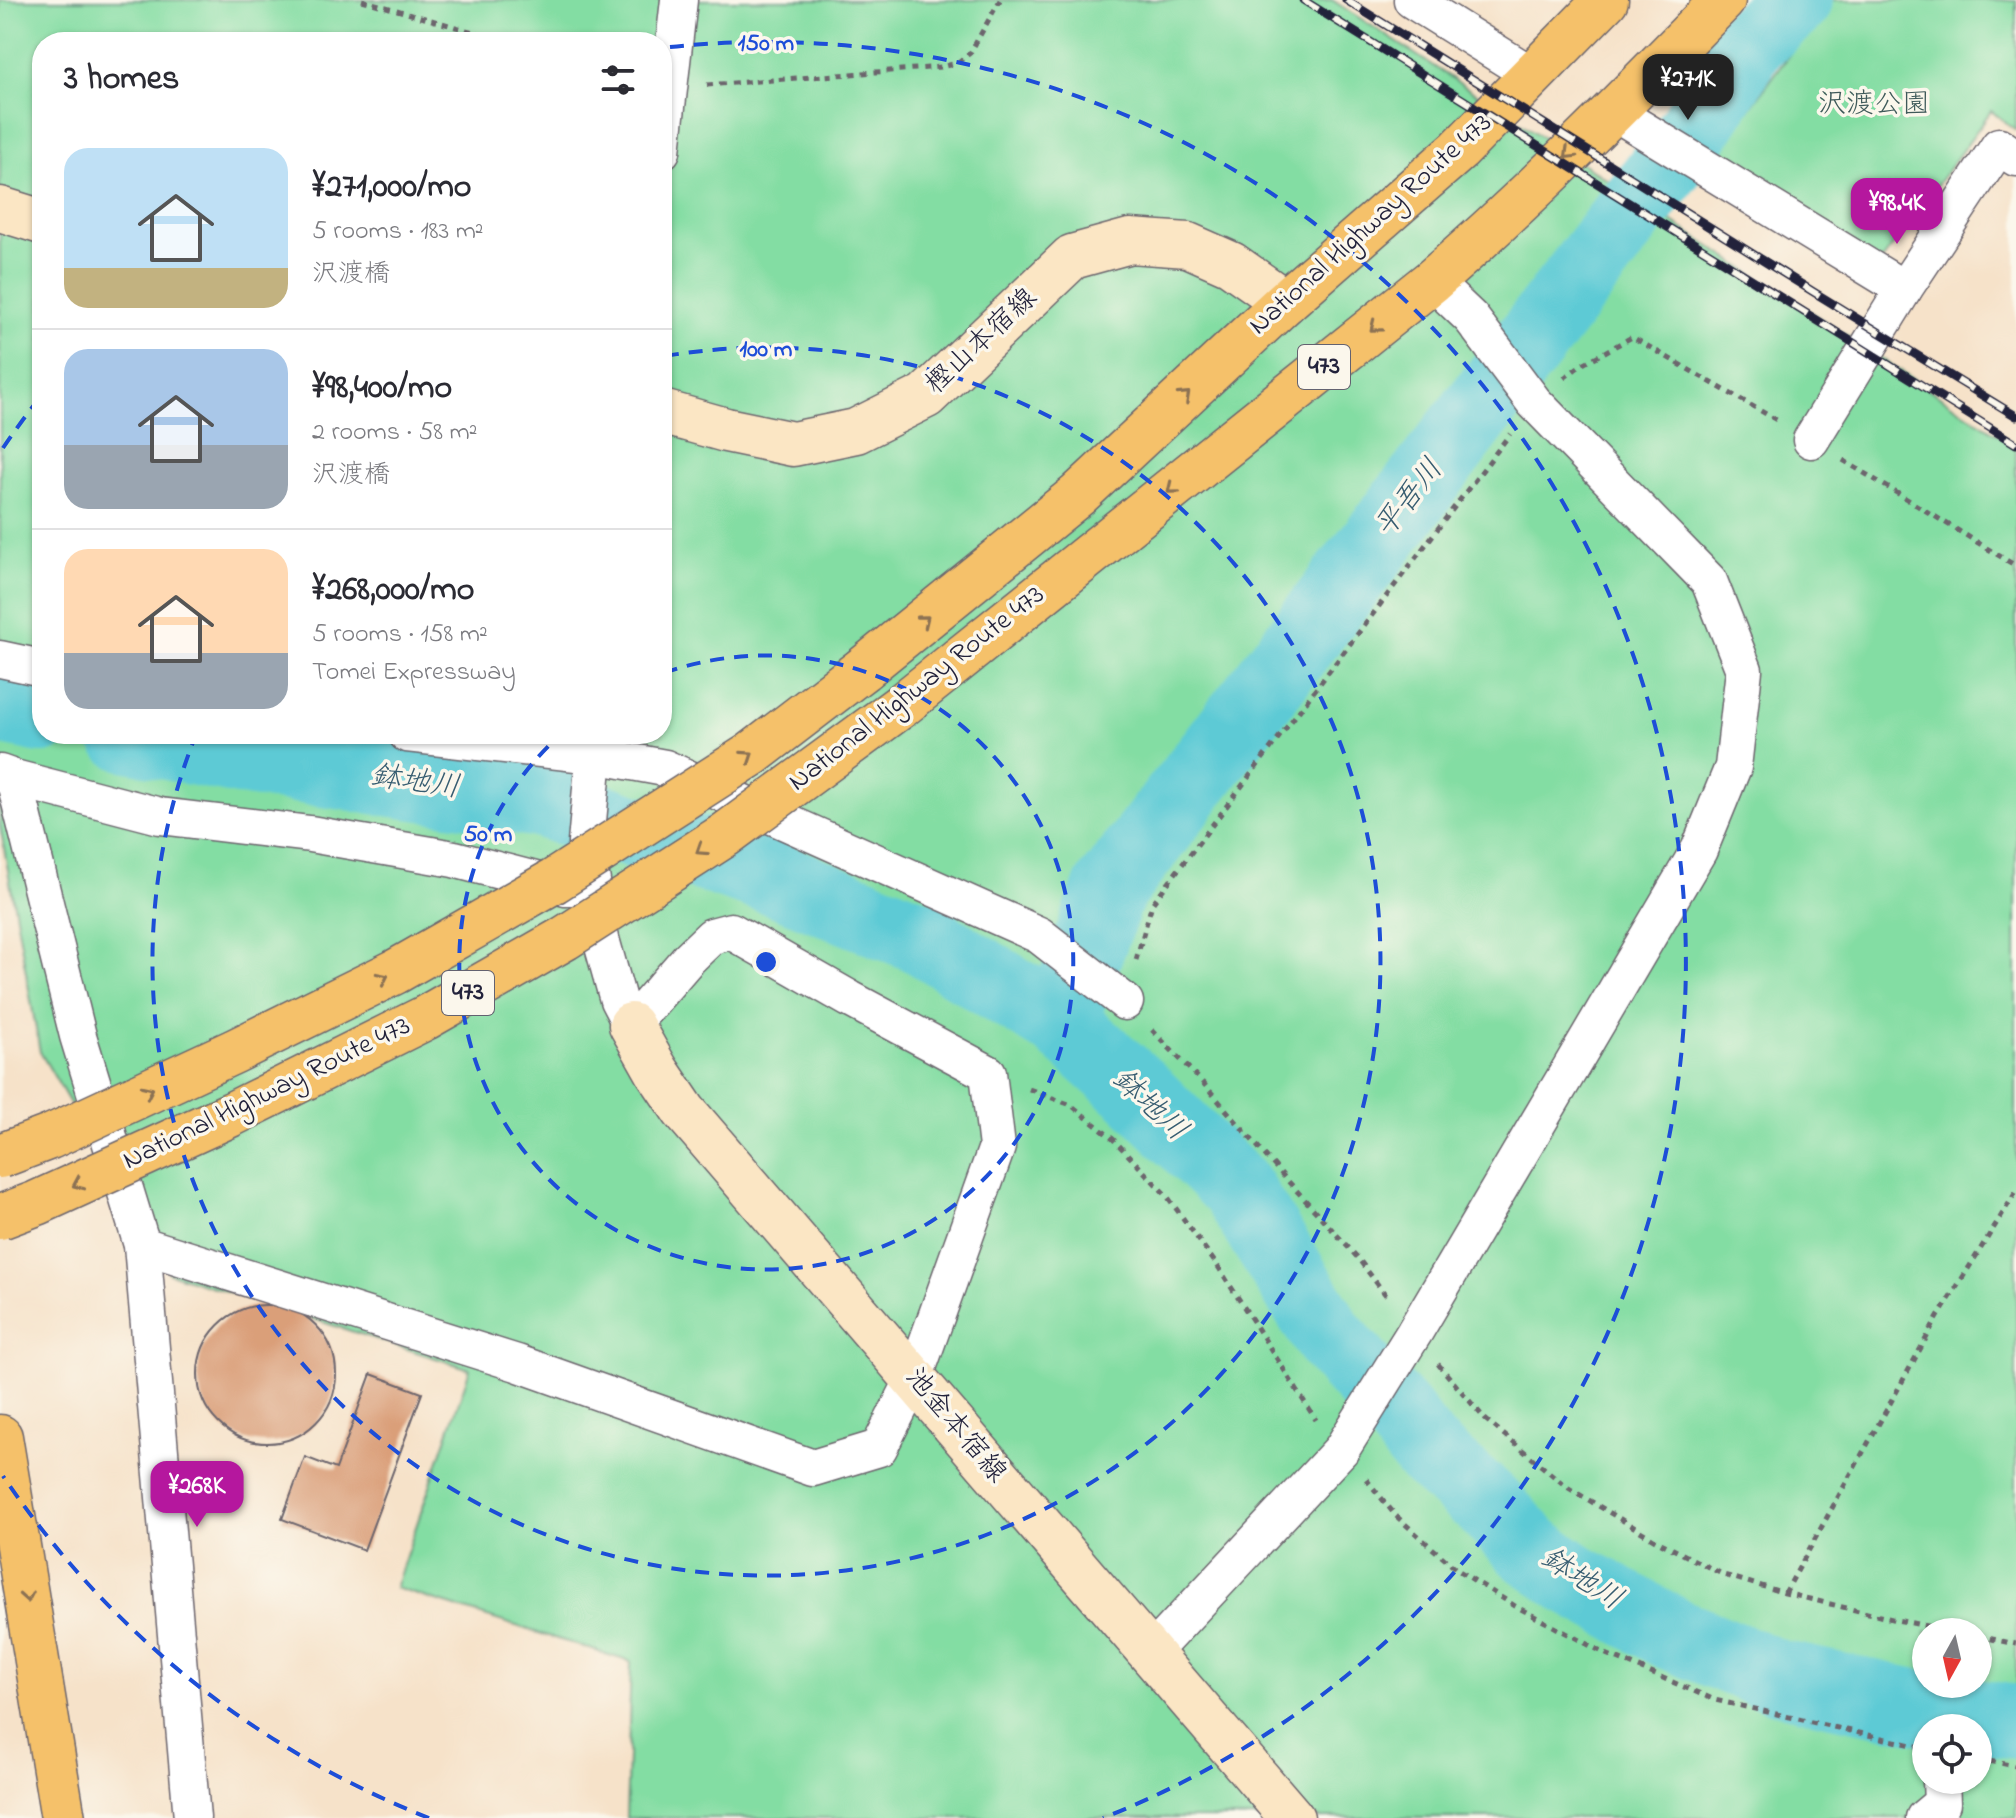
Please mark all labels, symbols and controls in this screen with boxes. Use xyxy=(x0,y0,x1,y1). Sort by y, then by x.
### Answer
text: 150 m xyxy=(738,27,795,62)
pin: ¥271K xyxy=(1632,54,1744,122)
text: 3 homes xyxy=(64,55,179,105)
icon: filters xyxy=(596,58,640,102)
text: ¥271K xyxy=(1661,61,1715,99)
park label: 沢渡公園 xyxy=(1818,85,1930,126)
street label: National Highway Route 473 xyxy=(1240,104,1502,346)
one-way arrow xyxy=(1564,145,1578,159)
text: ¥271,000/mo xyxy=(312,163,472,213)
pin: ¥98.4K xyxy=(1832,178,1962,246)
icon: home xyxy=(128,180,224,276)
text: ¥98.4K xyxy=(1869,185,1925,223)
text: 5 rooms · 183 m² xyxy=(312,213,484,251)
text: 沢渡橋 xyxy=(312,256,390,294)
street label: 樫山本宿線 xyxy=(917,279,1047,405)
one-way arrow xyxy=(1369,317,1384,331)
text: 100 m xyxy=(740,333,793,368)
road number: 473 xyxy=(1298,345,1350,389)
text: ¥98,400/mo xyxy=(312,364,452,414)
icon: home xyxy=(128,381,224,477)
one-way arrow xyxy=(1175,391,1190,405)
text: 2 rooms · 58 m² xyxy=(312,414,478,452)
water label: 平吾川 xyxy=(1365,450,1455,548)
text: 沢渡橋 xyxy=(312,457,390,495)
one-way arrow xyxy=(1167,479,1181,494)
text: ¥268,000/mo xyxy=(312,566,474,616)
street label: National Highway Route 473 xyxy=(780,576,1054,802)
icon: home xyxy=(128,581,224,677)
one-way arrow xyxy=(915,615,929,630)
text: 5 rooms · 158 m² xyxy=(312,616,488,654)
text: Tomei Expressway xyxy=(312,654,516,692)
one-way arrow xyxy=(740,751,754,766)
water label: 鉢地川 xyxy=(367,755,463,811)
text: 50 m xyxy=(464,818,513,853)
one-way arrow xyxy=(696,841,710,856)
centre of rings xyxy=(752,948,780,976)
road number: 473 xyxy=(442,971,494,1015)
one-way arrow xyxy=(374,973,389,988)
street label: National Highway Route 473 xyxy=(116,1006,418,1182)
water label: 鉢地川 xyxy=(1101,1059,1197,1153)
one-way arrow xyxy=(140,1085,155,1101)
one-way arrow xyxy=(72,1174,86,1190)
street label: 池金本宿線 xyxy=(894,1359,1016,1493)
pin: ¥268K xyxy=(141,1461,253,1529)
text: ¥268K xyxy=(169,1468,225,1506)
water label: 鉢地川 xyxy=(1531,1537,1631,1623)
one-way arrow xyxy=(17,1590,34,1603)
north arrow xyxy=(1912,1618,1992,1698)
map controls xyxy=(1912,1618,1992,1794)
button: locate xyxy=(1912,1714,1992,1794)

